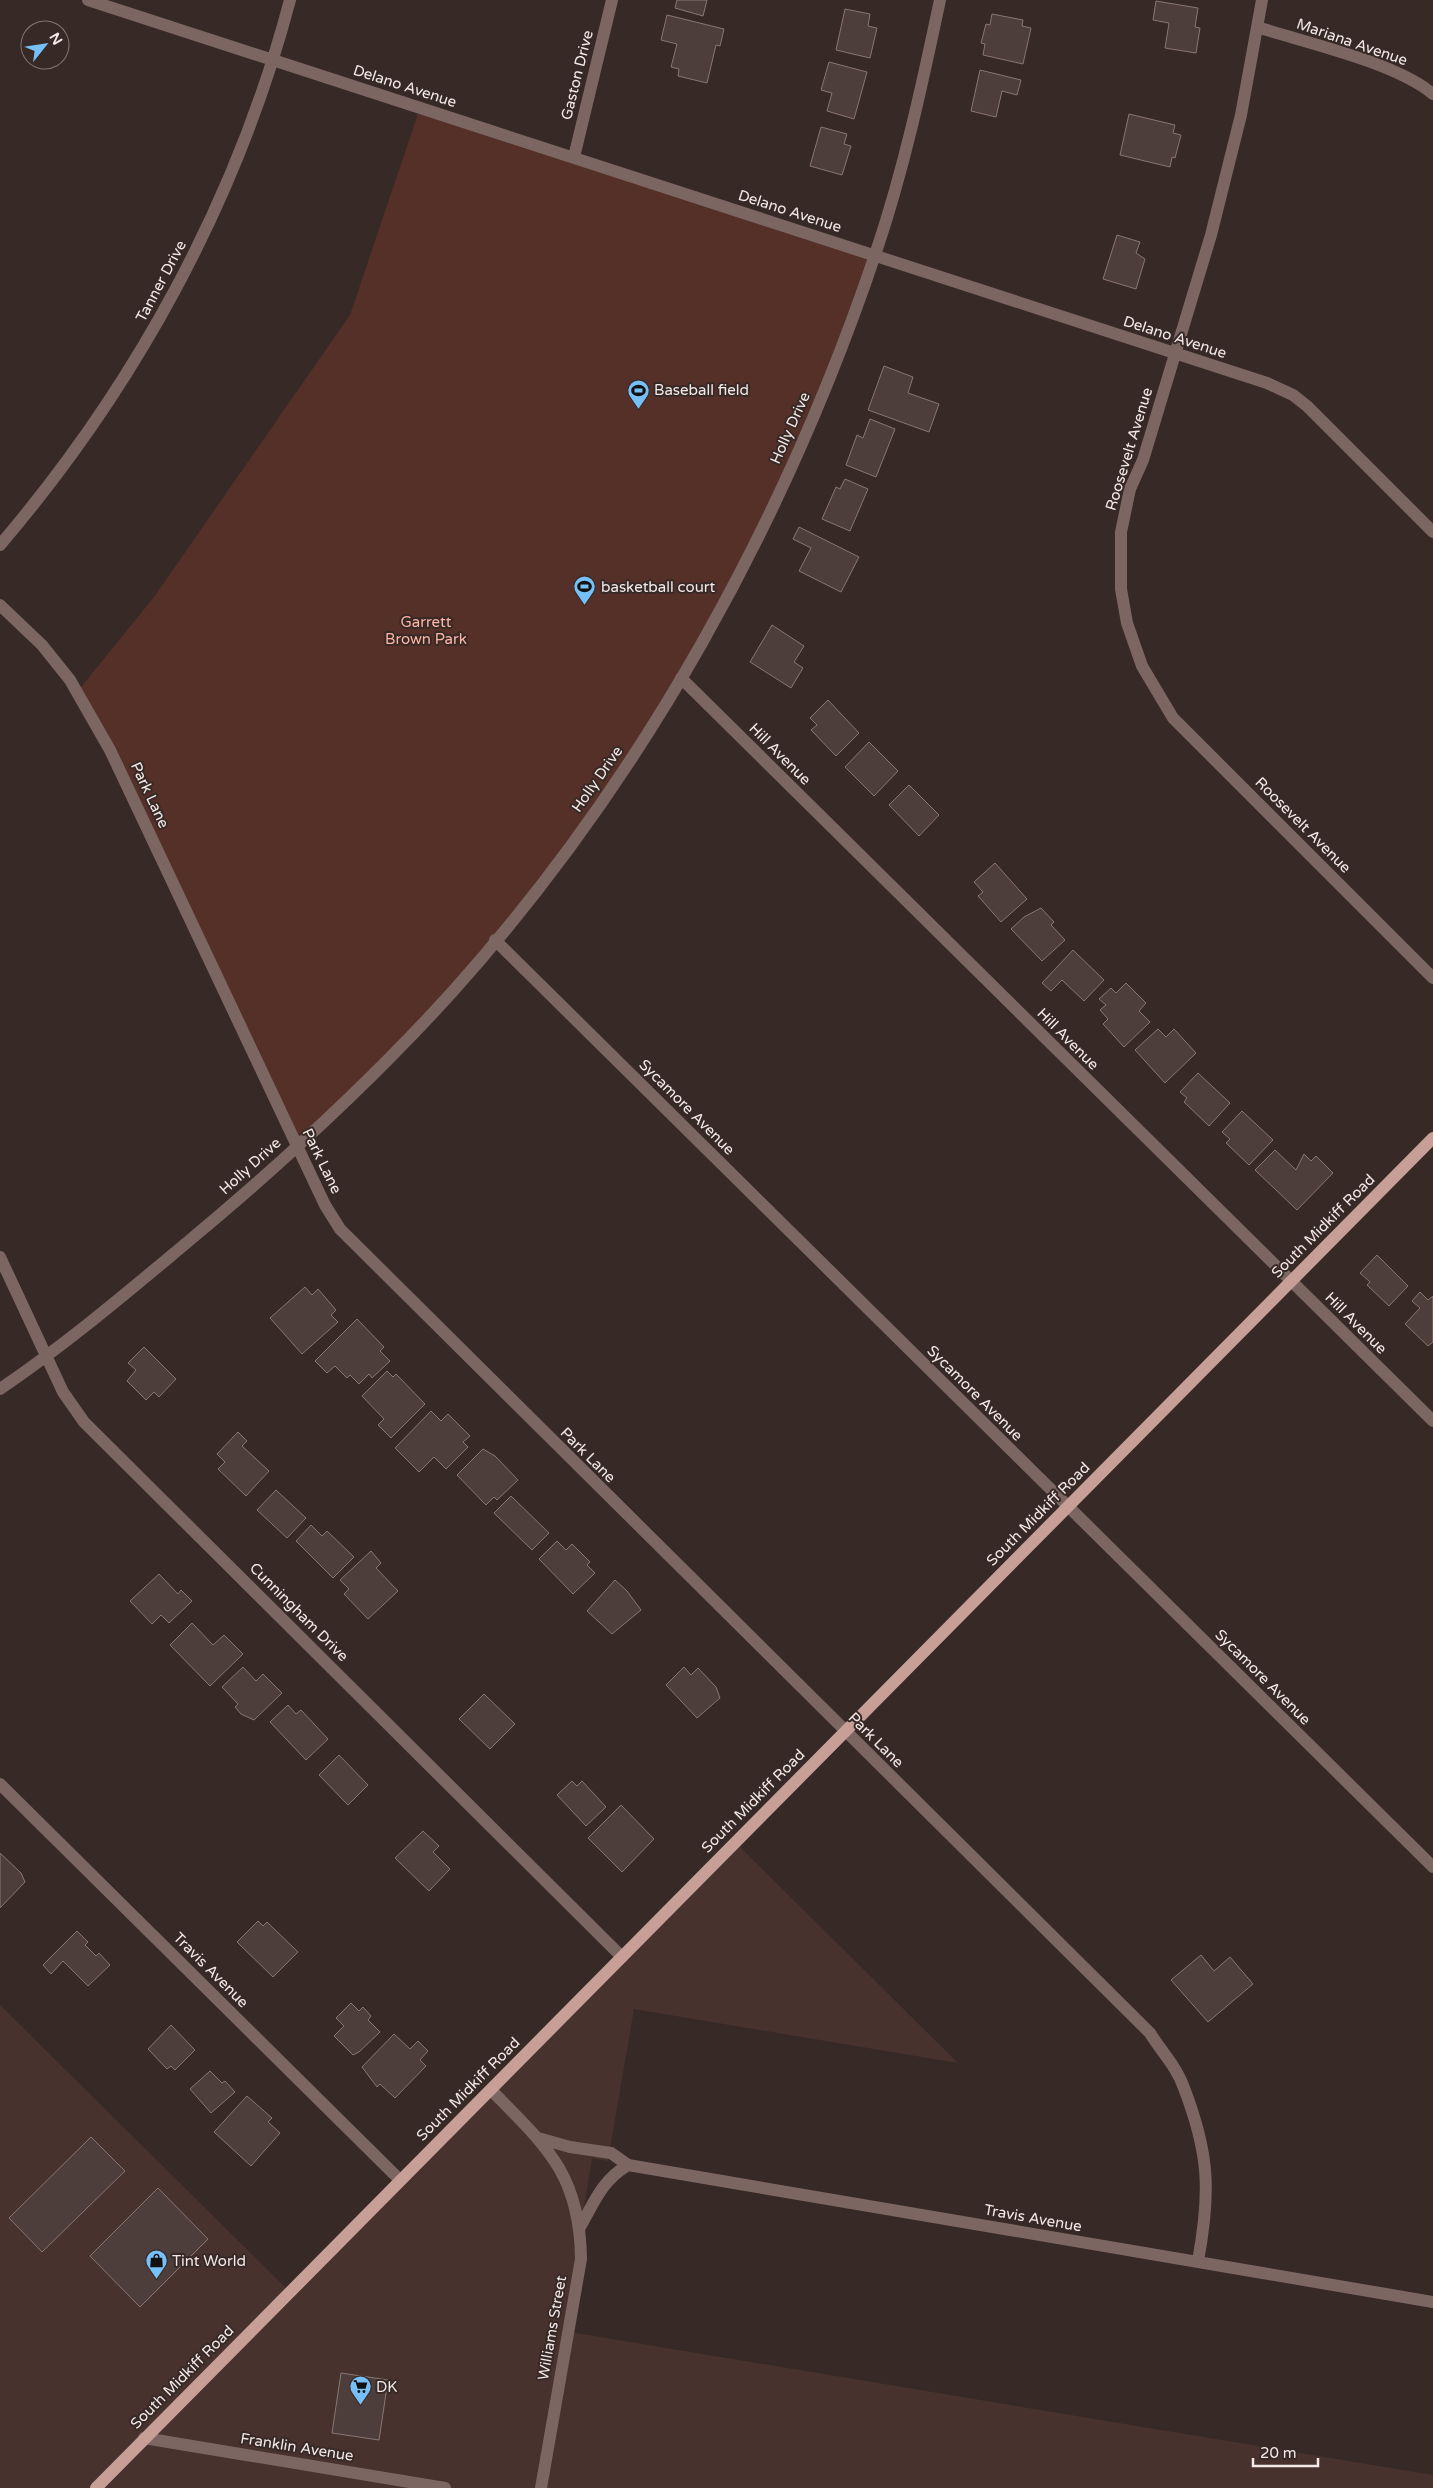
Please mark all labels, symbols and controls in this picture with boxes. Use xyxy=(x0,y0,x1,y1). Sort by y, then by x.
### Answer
street label: Mariana Avenue xyxy=(1294,15,1410,69)
north arrow xyxy=(20,20,70,70)
street label: Gaston Drive xyxy=(557,28,597,122)
text: N xyxy=(46,30,66,48)
street label: Delano Avenue xyxy=(351,61,459,111)
street label: Delano Avenue xyxy=(736,186,844,236)
street label: Tanner Drive xyxy=(132,237,190,325)
street label: Delano Avenue xyxy=(1121,312,1229,362)
sports icon: Baseball field xyxy=(626,378,650,409)
place label: Baseball field xyxy=(654,381,749,399)
street label: Roosevelt Avenue xyxy=(1102,385,1156,513)
street label: Holly Drive xyxy=(766,389,814,467)
sports icon: basketball court xyxy=(573,575,597,606)
place label: basketball court xyxy=(601,578,716,596)
park label: Garrett Brown Park xyxy=(385,613,467,648)
street label: Hill Avenue xyxy=(745,719,815,789)
street label: Holly Drive xyxy=(568,742,626,816)
street label: Park Lane xyxy=(127,759,173,831)
street label: Roosevelt Avenue xyxy=(1251,773,1355,877)
street label: Hill Avenue xyxy=(1033,1004,1103,1074)
street label: Sycamore Avenue xyxy=(636,1056,738,1158)
street label: Park Lane xyxy=(298,1125,346,1197)
street label: Holly Drive xyxy=(216,1134,284,1198)
street label: South Midkiff Road xyxy=(1268,1171,1378,1281)
street label: Hill Avenue xyxy=(1321,1288,1391,1358)
street label: Sycamore Avenue xyxy=(924,1342,1026,1444)
street label: Park Lane xyxy=(557,1424,619,1486)
street label: South Midkiff Road xyxy=(983,1459,1093,1569)
street label: Cunningham Drive xyxy=(246,1559,352,1665)
street label: Sycamore Avenue xyxy=(1212,1626,1314,1728)
street label: Park Lane xyxy=(845,1709,907,1771)
street label: South Midkiff Road xyxy=(698,1746,808,1856)
street label: Travis Avenue xyxy=(170,1929,252,2011)
street label: South Midkiff Road xyxy=(413,2034,523,2144)
street label: Travis Avenue xyxy=(983,2201,1083,2235)
shop icon: Tint World xyxy=(144,2249,168,2280)
place label: Tint World xyxy=(172,2252,246,2270)
street label: Williams Street xyxy=(534,2274,570,2382)
street label: South Midkiff Road xyxy=(127,2322,237,2432)
supermarket icon: DK xyxy=(348,2375,372,2406)
place label: DK xyxy=(376,2378,397,2396)
street label: Franklin Avenue xyxy=(239,2429,355,2465)
scale bar xyxy=(1253,2436,1318,2468)
text: 20 m xyxy=(1260,2444,1297,2462)

